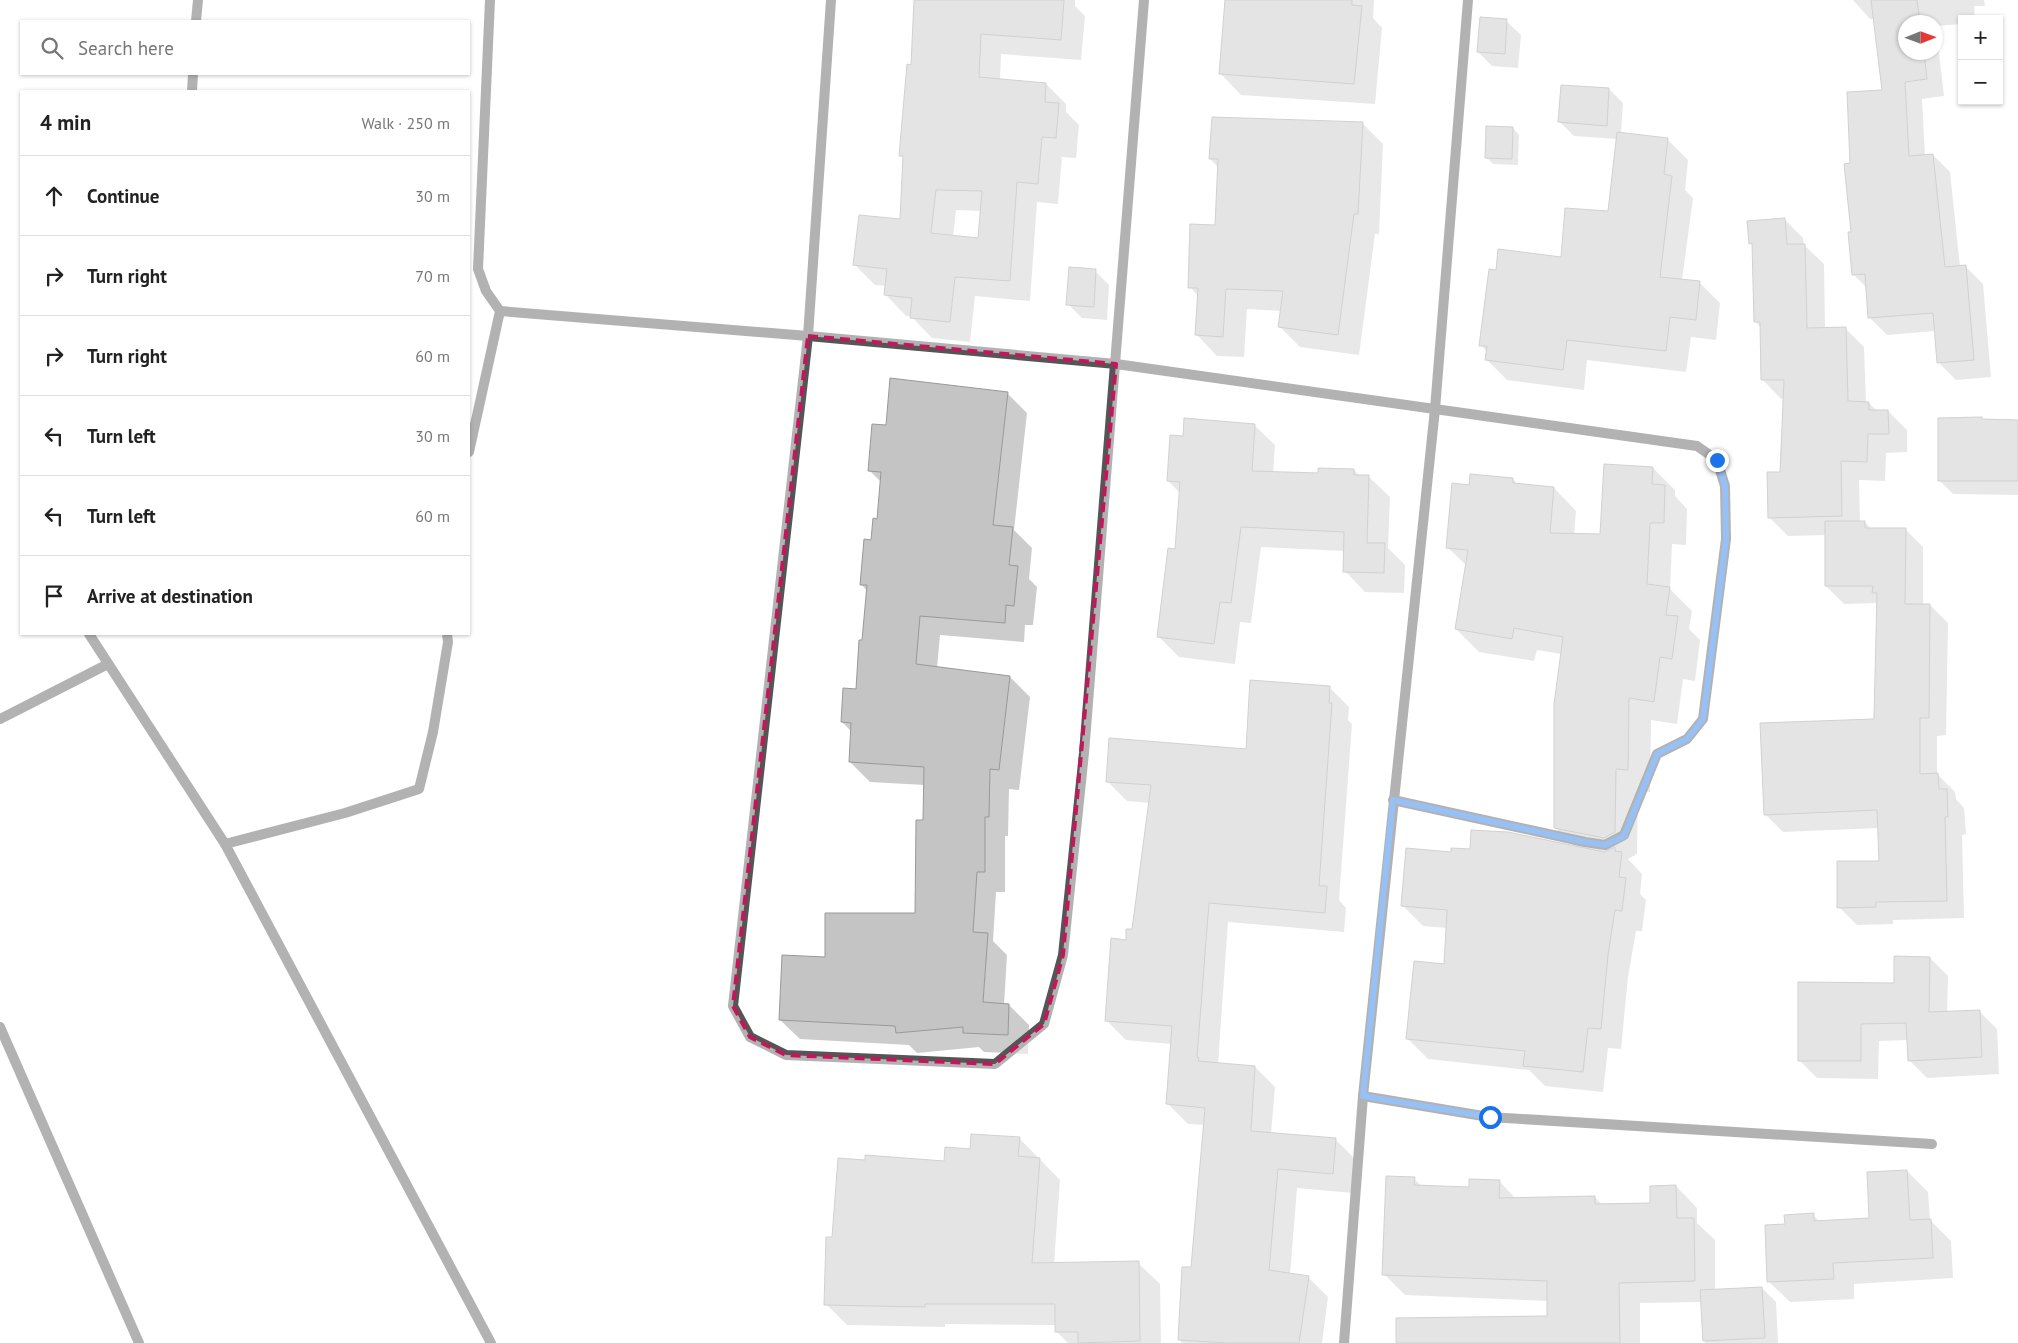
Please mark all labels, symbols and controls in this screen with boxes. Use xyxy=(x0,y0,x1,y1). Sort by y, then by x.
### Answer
north arrow xyxy=(1898,15,1943,60)
map controls xyxy=(1958,15,2003,105)
button: + xyxy=(1958,15,2003,60)
search box xyxy=(20,20,470,75)
icon: search xyxy=(38,34,66,62)
text: Search here xyxy=(78,36,174,60)
button: − xyxy=(1958,60,2003,105)
text: 4 min xyxy=(40,109,91,136)
text: Walk · 250 m xyxy=(361,113,450,133)
icon: ahead xyxy=(40,182,68,210)
text: Continue xyxy=(87,184,159,208)
text: 30 m xyxy=(415,186,450,206)
icon: right xyxy=(40,262,68,290)
text: Turn right xyxy=(87,264,167,288)
text: 70 m xyxy=(415,266,450,286)
icon: right xyxy=(40,342,68,370)
text: Turn right xyxy=(87,344,167,368)
text: 60 m xyxy=(415,346,450,366)
icon: left xyxy=(40,422,68,450)
text: Turn left xyxy=(87,424,156,448)
text: 30 m xyxy=(415,426,450,446)
route end xyxy=(1706,449,1729,472)
icon: left xyxy=(40,502,68,530)
text: Turn left xyxy=(87,504,156,528)
text: 60 m xyxy=(415,506,450,526)
icon: arrive xyxy=(40,582,68,610)
text: Arrive at destination xyxy=(87,584,253,608)
route start xyxy=(1479,1106,1502,1129)

